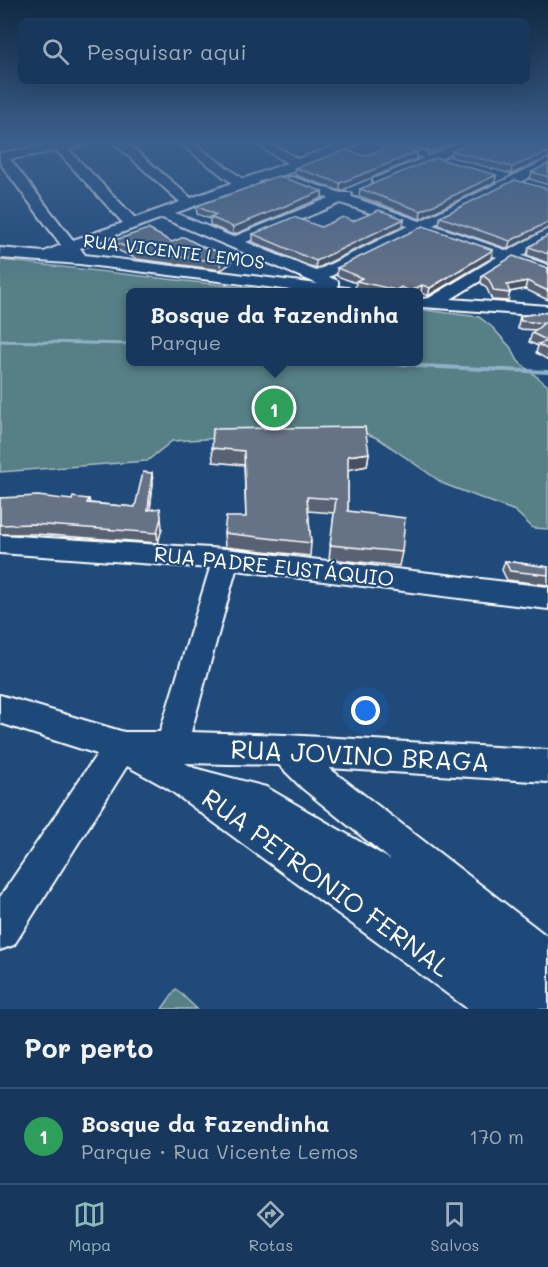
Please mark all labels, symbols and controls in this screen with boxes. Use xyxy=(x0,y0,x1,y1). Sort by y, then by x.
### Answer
search box xyxy=(18,18,530,84)
icon: search xyxy=(39,35,72,68)
text: Pesquisar aqui xyxy=(87,37,247,66)
street label: RUA VICENTE LEMOS xyxy=(82,228,266,274)
popup xyxy=(126,288,423,366)
text: Bosque da Fazendinha xyxy=(150,300,399,329)
text: Parque xyxy=(150,329,221,355)
pin: 1 xyxy=(254,386,294,430)
street label: RUA PADRE EUSTÁQUIO xyxy=(153,539,396,592)
your location xyxy=(351,696,380,725)
street label: RUA JOVINO BRAGA xyxy=(230,731,490,779)
street label: RUA PETRONIO FERNAL xyxy=(196,780,458,984)
text: Por perto xyxy=(24,1031,153,1065)
text: Bosque da Fazendinha xyxy=(81,1109,330,1138)
text: 1 xyxy=(39,1123,48,1149)
text: 170 m xyxy=(469,1123,524,1149)
text: Parque · Rua Vicente Lemos xyxy=(81,1138,358,1164)
tab: Mapa xyxy=(69,1198,111,1255)
tab: Rotas xyxy=(249,1198,293,1255)
tab: Salvos xyxy=(431,1198,479,1255)

